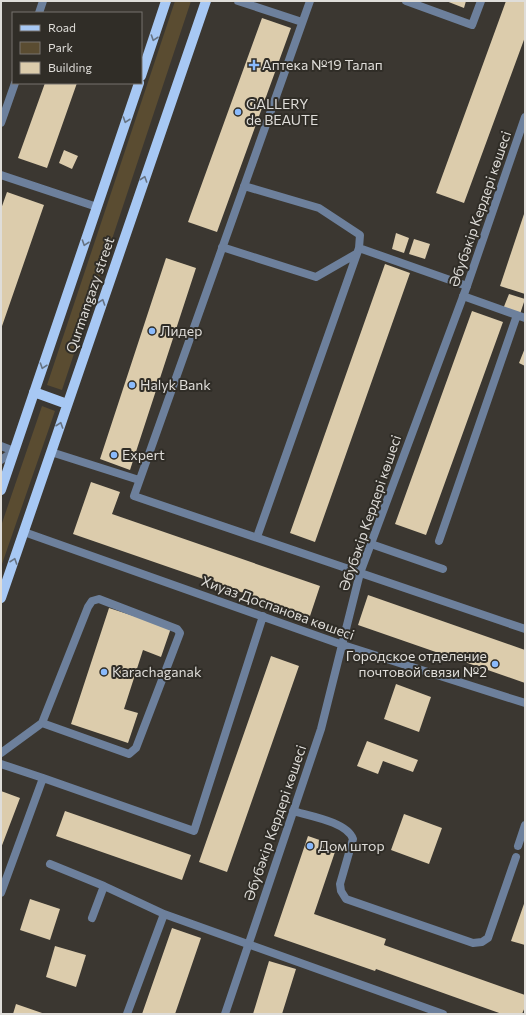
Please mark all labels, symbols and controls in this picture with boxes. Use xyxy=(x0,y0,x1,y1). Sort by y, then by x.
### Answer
legend xyxy=(12,12,142,84)
text: Road xyxy=(48,20,76,34)
one-way arrow xyxy=(150,34,159,41)
text: Park xyxy=(48,40,74,54)
place label: Аптека №19 Талап xyxy=(262,56,383,73)
text: Building xyxy=(48,60,92,74)
marker: Аптека №19 Талап xyxy=(249,60,259,70)
place label: GALLERY de BEAUTE xyxy=(246,95,318,128)
marker: GALLERY de BEAUTE xyxy=(233,107,243,117)
one-way arrow xyxy=(122,116,131,123)
street label: Әбубәкір Кердері көшесі xyxy=(445,129,514,289)
one-way arrow xyxy=(140,175,148,182)
street label: Qurmangazy street xyxy=(62,234,117,355)
one-way arrow xyxy=(81,239,89,246)
one-way arrow xyxy=(97,298,106,305)
place label: Лидер xyxy=(160,322,202,339)
marker: Лидер xyxy=(147,326,157,336)
one-way arrow xyxy=(39,363,48,370)
place label: Halyk Bank xyxy=(140,376,211,393)
marker: Halyk Bank xyxy=(127,380,137,390)
one-way arrow xyxy=(55,421,64,428)
street label: Әбубәкір Кердері көшесі xyxy=(335,433,404,593)
place label: Expert xyxy=(122,446,165,463)
marker: Expert xyxy=(109,450,119,460)
one-way arrow xyxy=(9,558,17,565)
street label: Хиуаз Доспанова көшесі xyxy=(199,572,357,643)
place label: Городское отделение почтовой связи №2 xyxy=(346,647,487,680)
marker: Городское отделение почтовой связи №2 xyxy=(490,659,500,669)
place label: Karachaganak xyxy=(112,663,202,680)
marker: Karachaganak xyxy=(99,667,109,677)
street label: Әбубәкір Кердері көшесі xyxy=(240,743,309,903)
place label: Дом штор xyxy=(318,837,385,854)
marker: Дом штор xyxy=(305,841,315,851)

